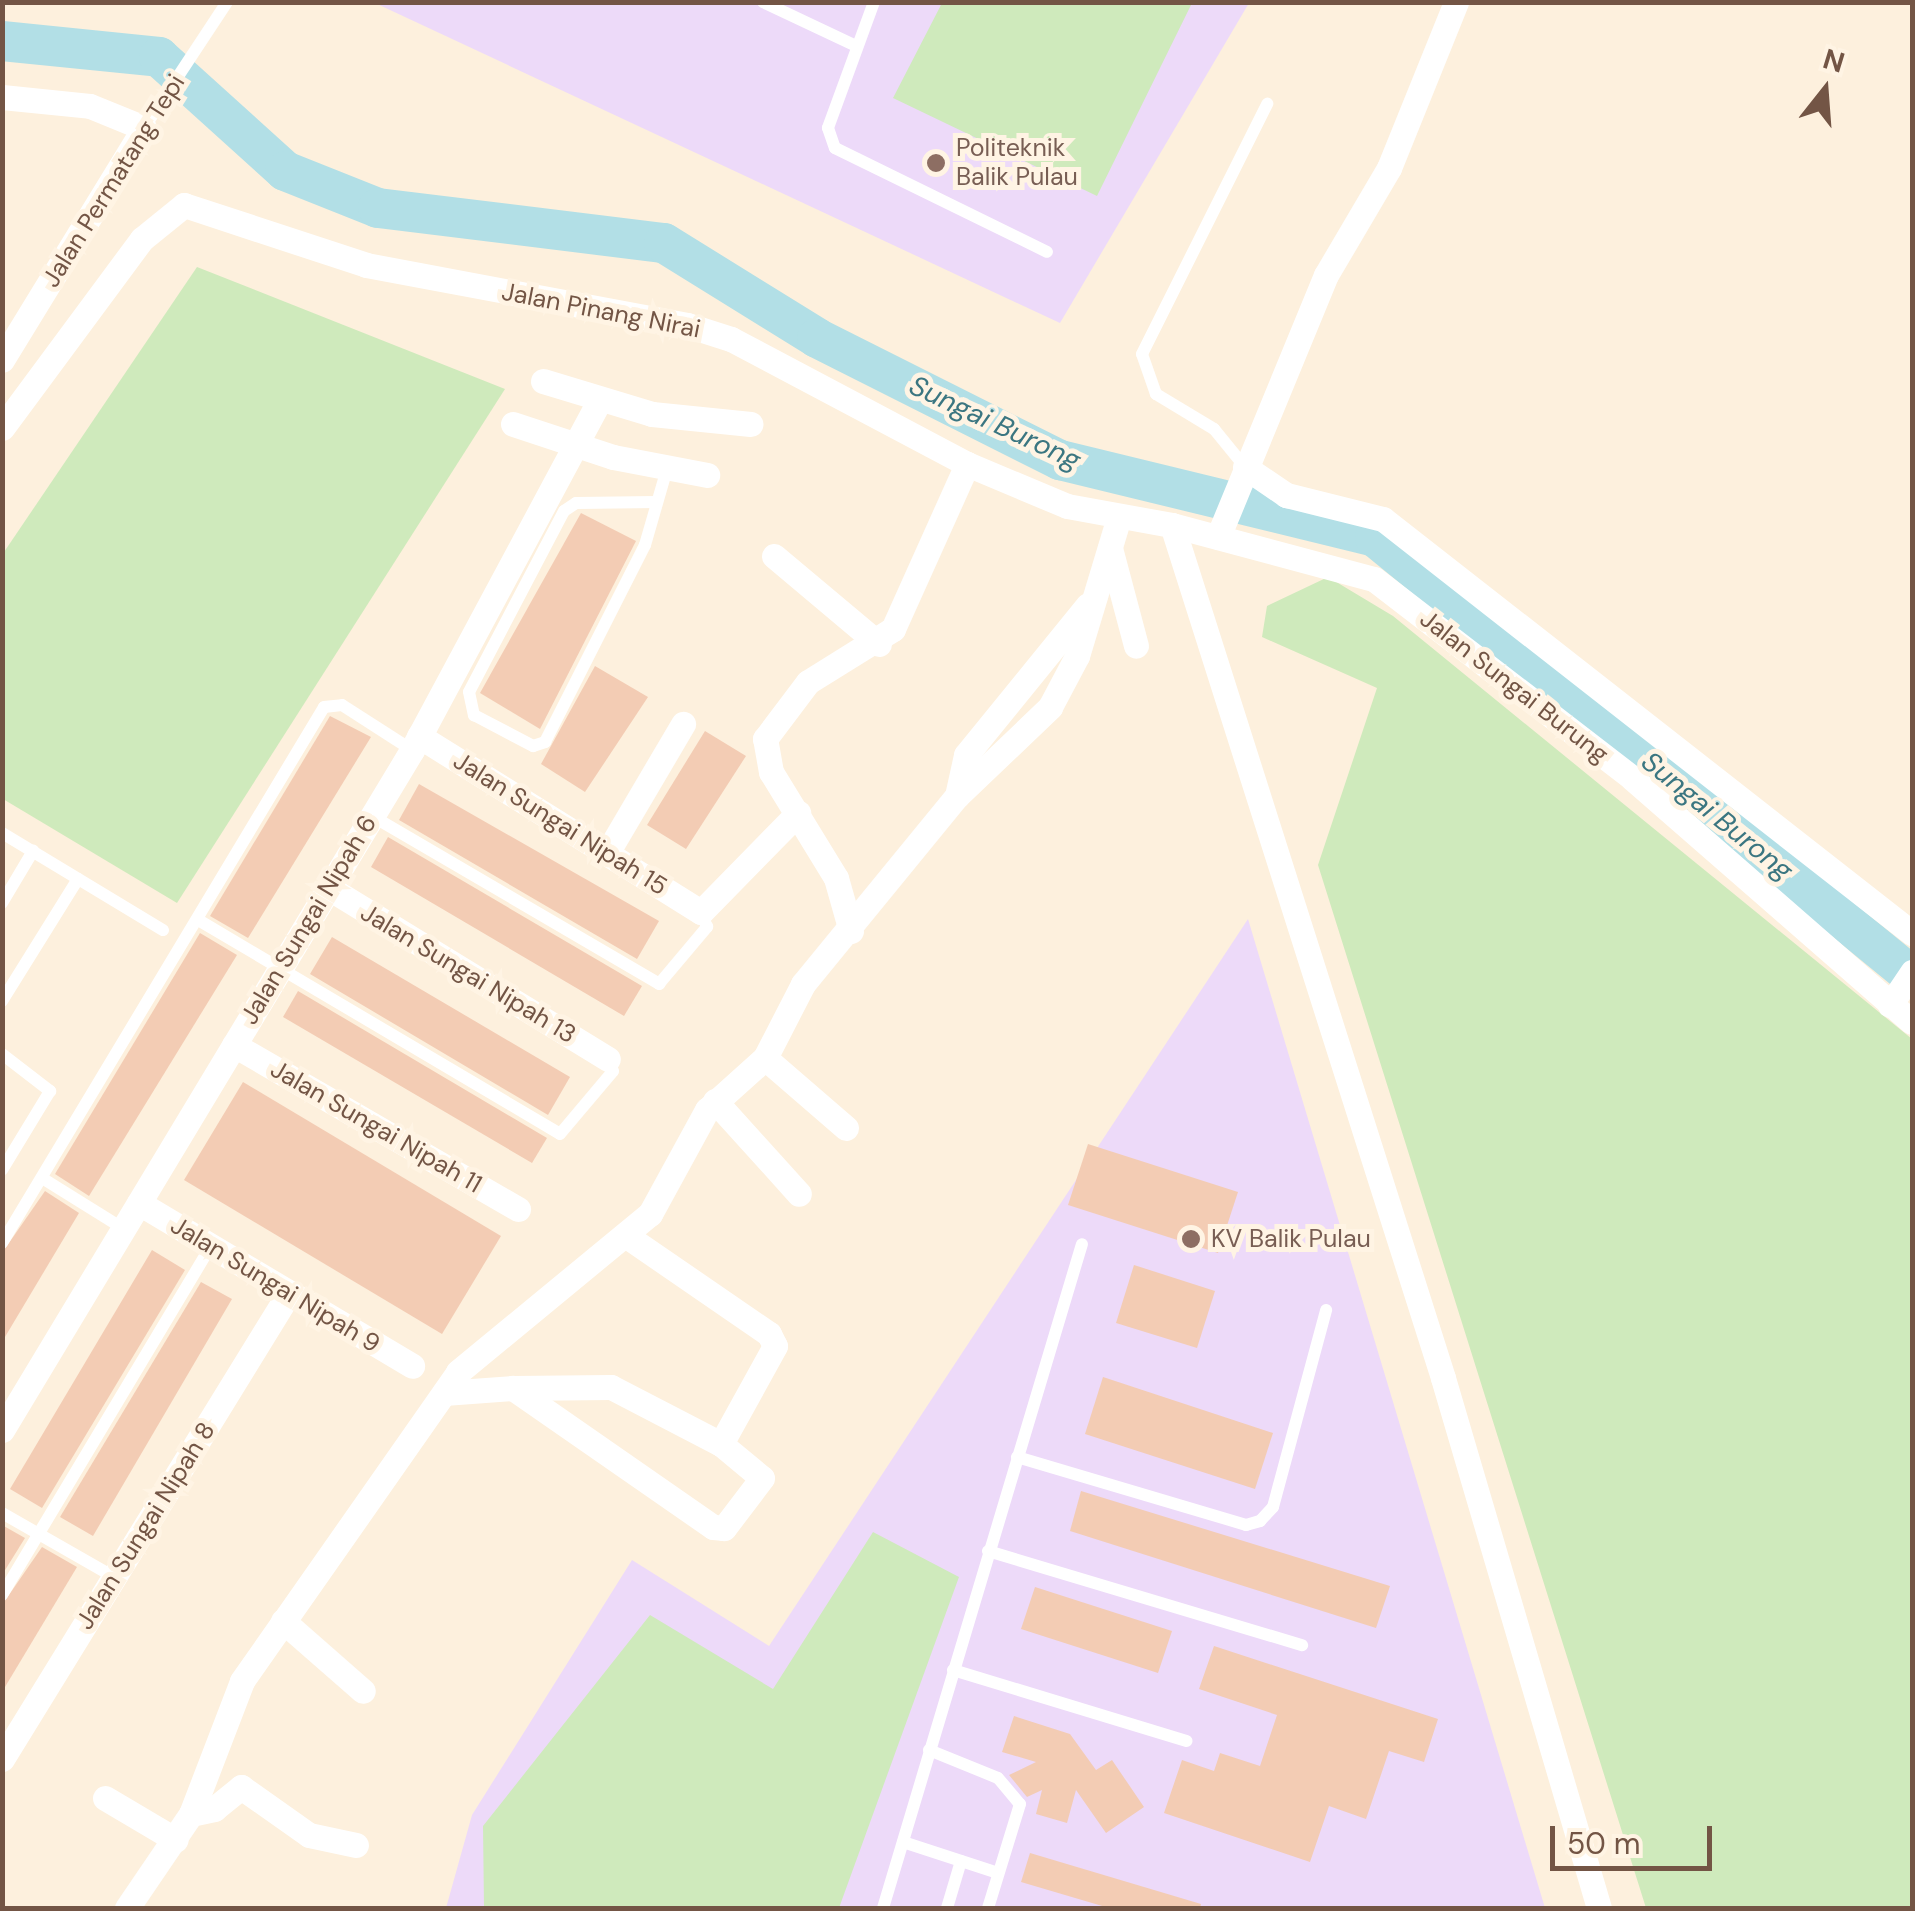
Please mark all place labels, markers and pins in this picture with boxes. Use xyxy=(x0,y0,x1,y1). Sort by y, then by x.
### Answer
place label: Politeknik Balik Pulau xyxy=(956,134,1078,193)
marker: Politeknik Balik Pulau xyxy=(925,152,947,174)
place label: KV Balik Pulau xyxy=(1211,1224,1371,1254)
marker: KV Balik Pulau xyxy=(1180,1228,1202,1250)

